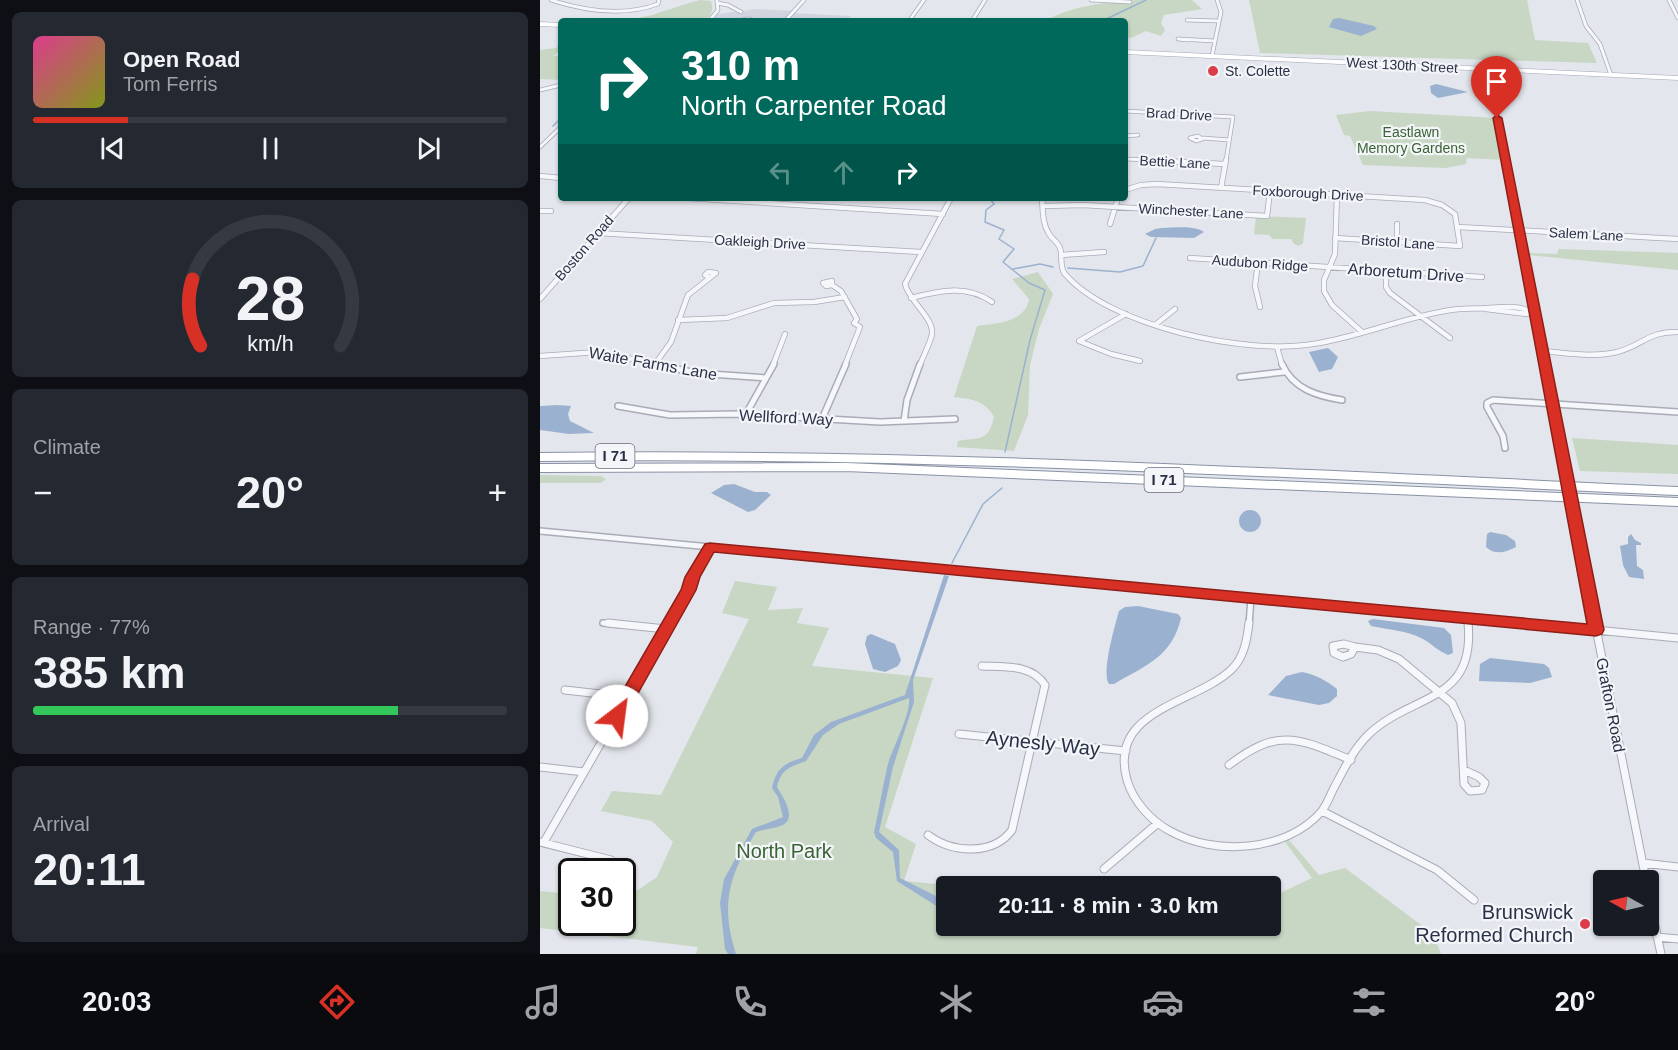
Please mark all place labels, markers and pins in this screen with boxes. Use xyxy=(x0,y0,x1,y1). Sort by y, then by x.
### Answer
pin xyxy=(1471,56,1522,118)
place label: St. Colette xyxy=(1225,63,1291,79)
marker: St. Colette xyxy=(1206,64,1220,78)
place label: Brunswick Reformed Church xyxy=(1415,901,1574,946)
marker: Brunswick Reformed Church xyxy=(1578,917,1592,931)

